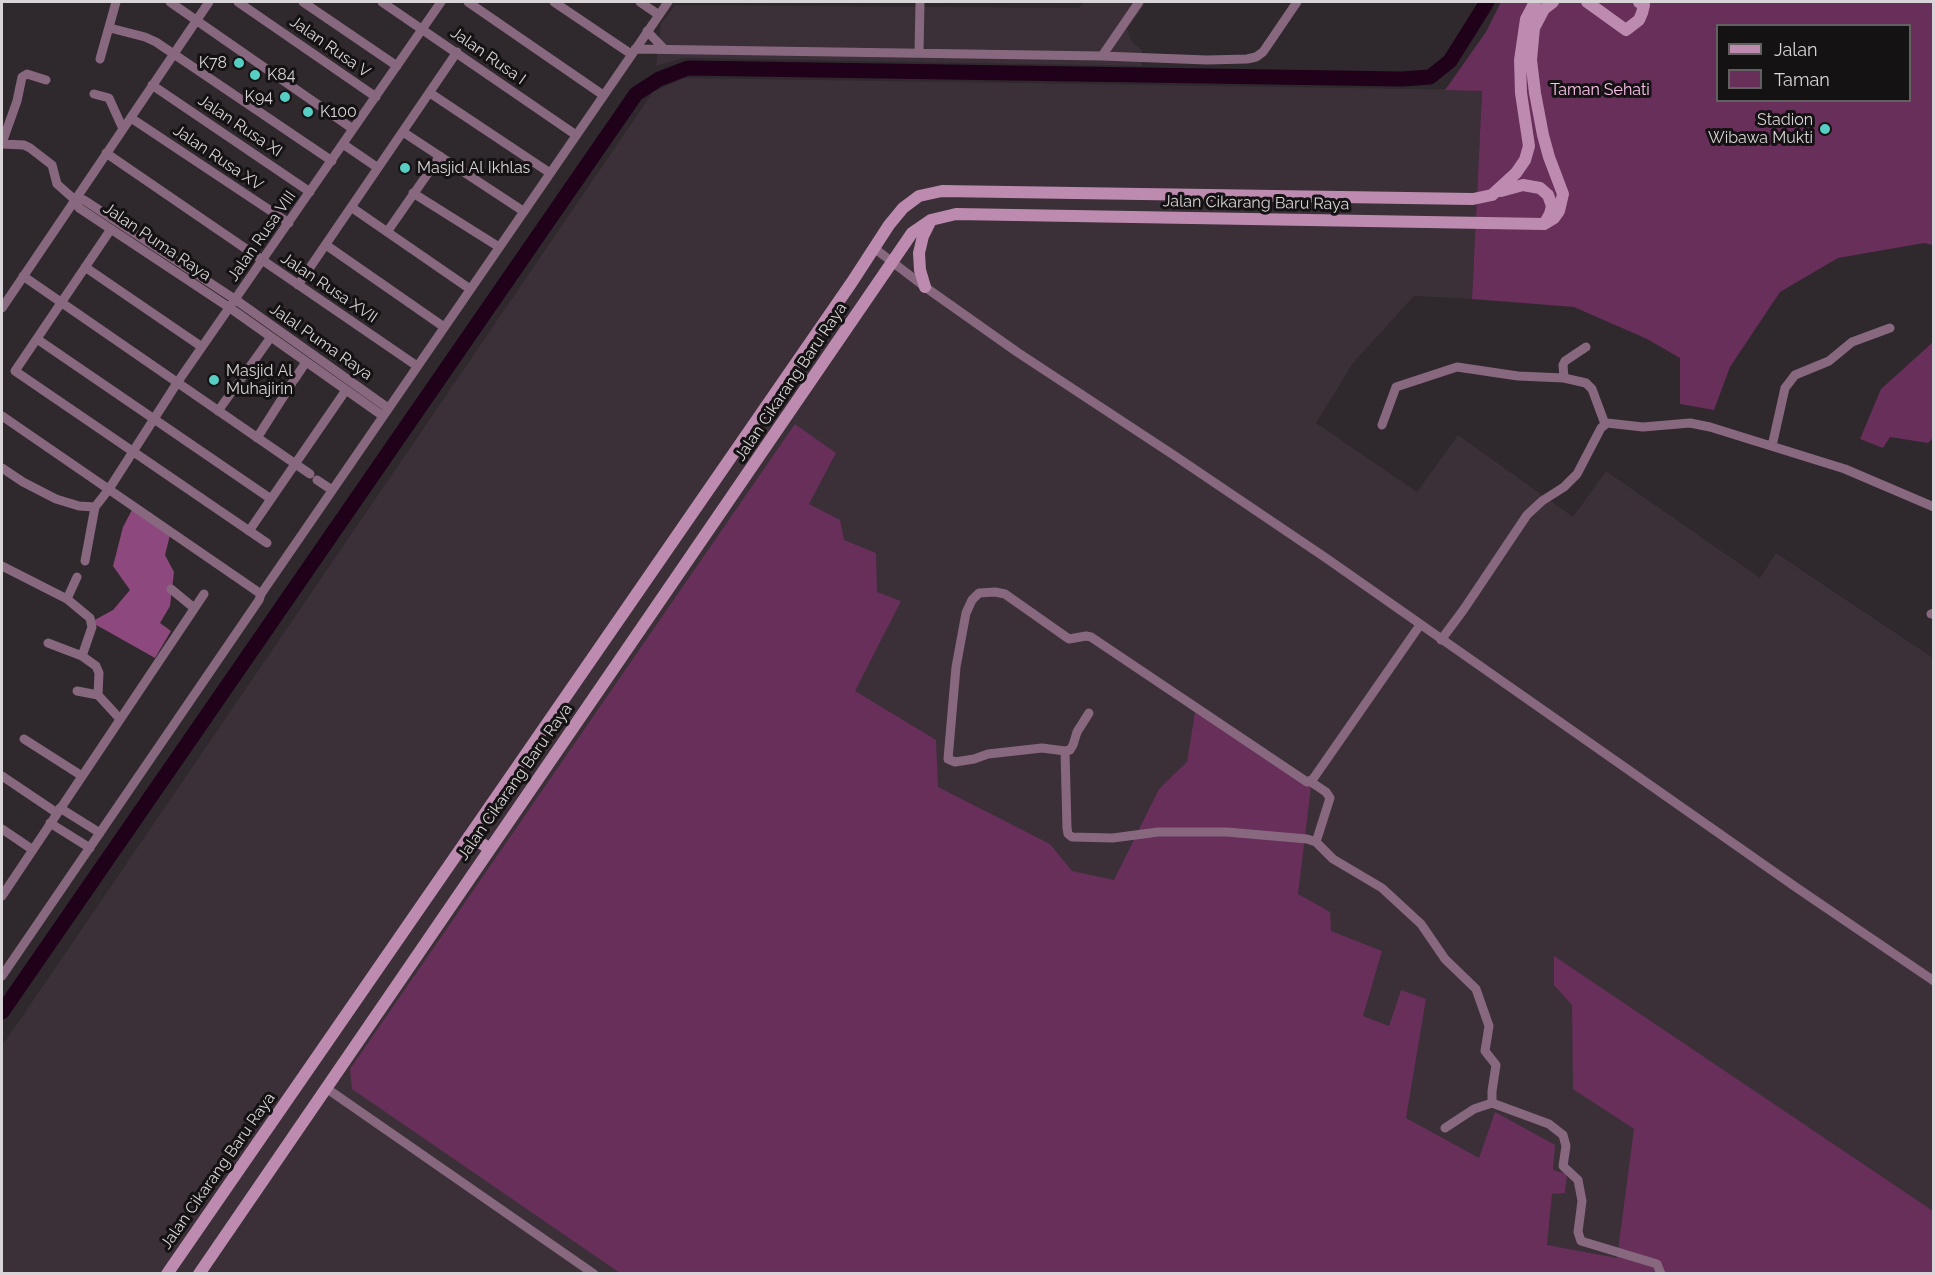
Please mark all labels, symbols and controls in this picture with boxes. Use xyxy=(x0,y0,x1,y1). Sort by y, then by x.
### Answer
street label: Jalan Rusa V xyxy=(286,12,374,82)
street label: Jalan Rusa I xyxy=(447,23,529,89)
legend xyxy=(1716,24,1911,102)
text: Jalan xyxy=(1774,39,1818,60)
place label: K78 xyxy=(199,53,227,73)
marker: K78 xyxy=(232,56,246,70)
place label: K84 xyxy=(267,65,296,85)
marker: K84 xyxy=(248,68,262,82)
text: Taman xyxy=(1774,69,1830,90)
park label: Taman Sehati xyxy=(1550,80,1650,100)
place label: K94 xyxy=(245,87,273,107)
marker: K94 xyxy=(278,90,292,104)
street label: Jalan Rusa XI xyxy=(194,91,286,161)
place label: K100 xyxy=(320,102,357,122)
marker: K100 xyxy=(301,105,315,119)
place label: Stadion Wibawa Mukti xyxy=(1708,110,1813,148)
street label: Jalan Rusa XV xyxy=(169,121,267,195)
marker: Stadion Wibawa Mukti xyxy=(1818,122,1832,136)
place label: Masjid Al Ikhlas xyxy=(417,158,530,178)
marker: Masjid Al Ikhlas xyxy=(398,161,412,175)
street label: Jalan Rusa VIII xyxy=(224,187,300,285)
street label: Jalan Cikarang Baru Raya xyxy=(1163,192,1349,214)
street label: Jalan Puma Raya xyxy=(100,199,214,285)
street label: Jalan Rusa XVII xyxy=(277,249,381,327)
street label: Jalan Cikarang Baru Raya xyxy=(731,299,851,465)
street label: Jalal Puma Raya xyxy=(266,300,376,384)
place label: Masjid Al Muhajirin xyxy=(226,361,293,399)
marker: Masjid Al Muhajirin xyxy=(207,373,221,387)
street label: Jalan Cikarang Baru Raya xyxy=(454,700,576,864)
street label: Jalan Cikarang Baru Raya xyxy=(157,1089,279,1253)

